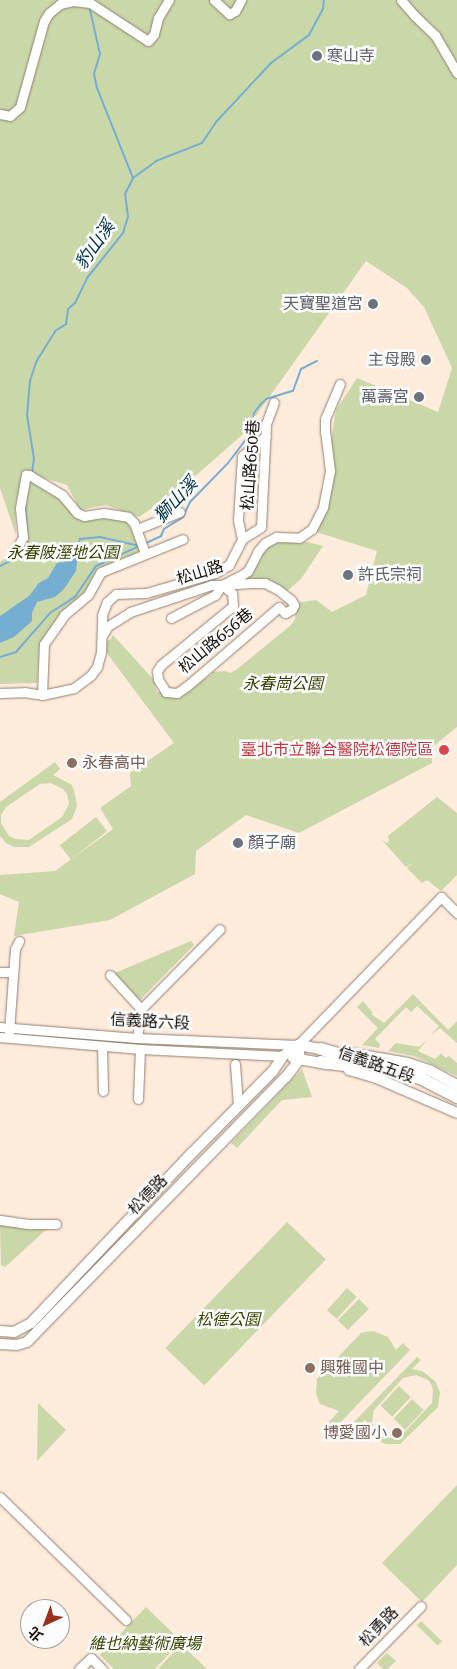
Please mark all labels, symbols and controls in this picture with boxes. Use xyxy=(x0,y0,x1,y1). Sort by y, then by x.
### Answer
place label: 寒山寺 xyxy=(327,46,375,66)
marker: 寒山寺 xyxy=(311,50,323,62)
water label: 豹山溪 xyxy=(71,217,119,273)
place label: 天寶聖道宮 xyxy=(283,294,363,314)
marker: 天寶聖道宮 xyxy=(367,298,379,310)
place label: 主母殿 xyxy=(368,350,416,370)
marker: 主母殿 xyxy=(420,354,432,366)
place label: 萬壽宮 xyxy=(361,387,409,407)
marker: 萬壽宮 xyxy=(413,391,425,403)
street label: 松山路650巷 xyxy=(238,419,264,511)
water label: 獅山溪 xyxy=(150,473,202,527)
park label: 永春陂溼地公園 xyxy=(7,543,119,563)
street label: 松山路 xyxy=(174,557,226,589)
place label: 許氏宗祠 xyxy=(358,565,422,585)
marker: 許氏宗祠 xyxy=(342,569,354,581)
street label: 松山路656巷 xyxy=(175,604,257,678)
park label: 永春崗公園 xyxy=(243,674,323,694)
place label: 臺北市立聯合醫院松德院區 xyxy=(241,740,433,760)
marker: 臺北市立聯合醫院松德院區 xyxy=(437,743,451,757)
place label: 永春高中 xyxy=(82,753,146,773)
marker: 永春高中 xyxy=(66,757,78,769)
place label: 顏子廟 xyxy=(248,833,296,853)
marker: 顏子廟 xyxy=(232,837,244,849)
street label: 信義路六段 xyxy=(110,1010,190,1034)
street label: 信義路五段 xyxy=(335,1043,417,1087)
street label: 松德路 xyxy=(124,1171,172,1219)
park label: 松德公園 xyxy=(196,1310,260,1330)
place label: 興雅國中 xyxy=(320,1358,384,1378)
marker: 興雅國中 xyxy=(304,1362,316,1374)
place label: 博愛國小 xyxy=(323,1423,387,1443)
marker: 博愛國小 xyxy=(391,1427,403,1439)
north arrow xyxy=(20,1599,70,1649)
street label: 松勇路 xyxy=(355,1603,403,1651)
text: 北 xyxy=(25,1624,46,1645)
park label: 維也納藝術廣場 xyxy=(89,1634,201,1654)

